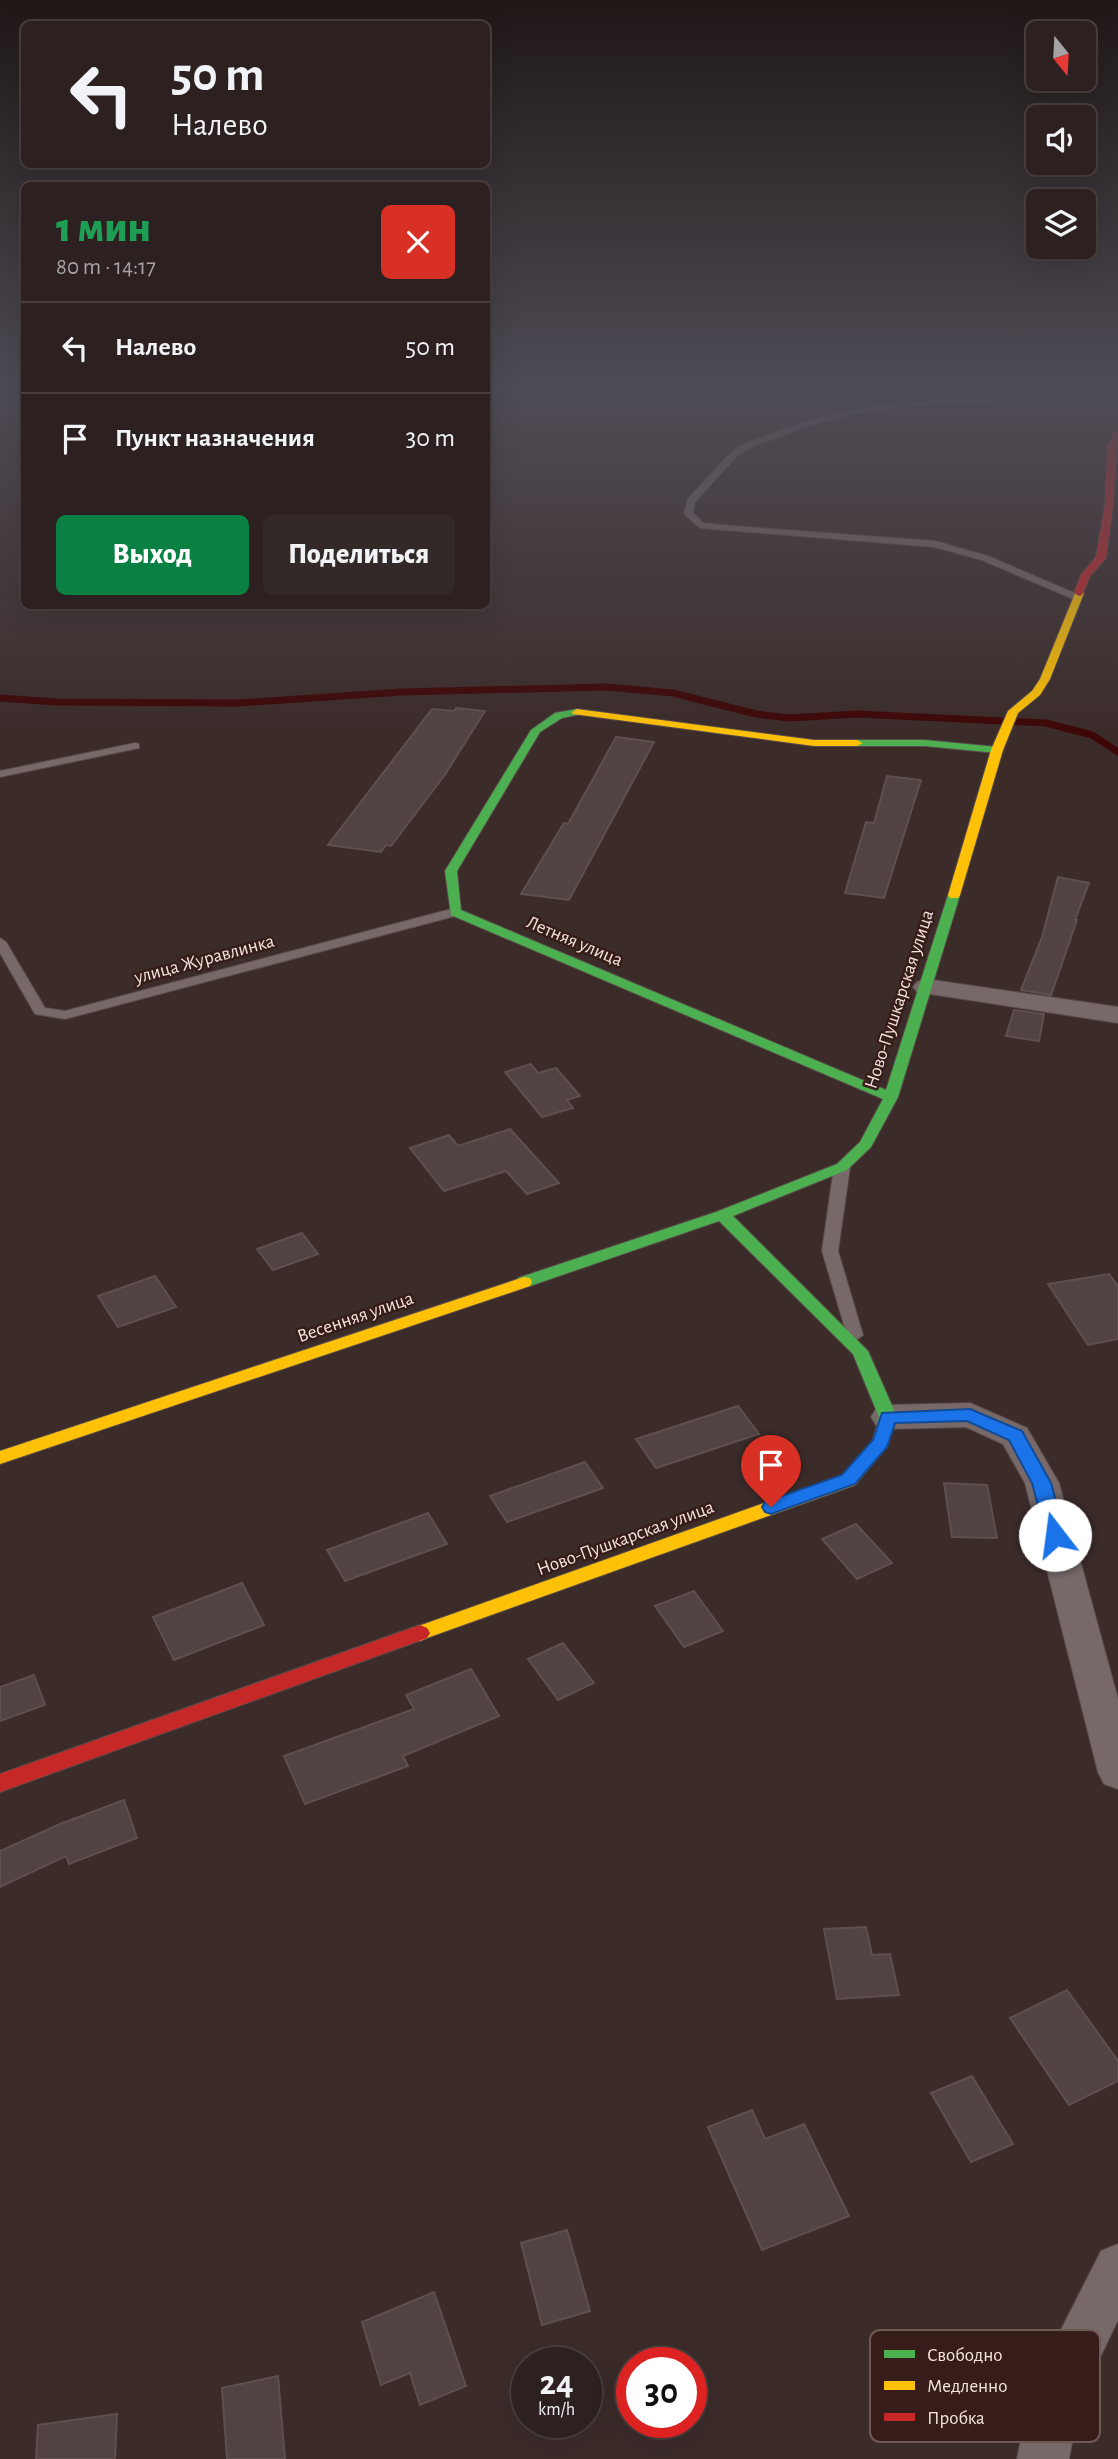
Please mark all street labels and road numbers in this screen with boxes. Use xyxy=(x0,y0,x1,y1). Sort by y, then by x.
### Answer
street label: Ново-Пушкарская улица xyxy=(861,907,937,1091)
street label: Летняя улица xyxy=(524,913,626,970)
street label: улица Журавлинка xyxy=(131,932,277,988)
street label: Весенняя улица xyxy=(295,1289,416,1346)
street label: Ново-Пушкарская улица xyxy=(534,1497,717,1579)

